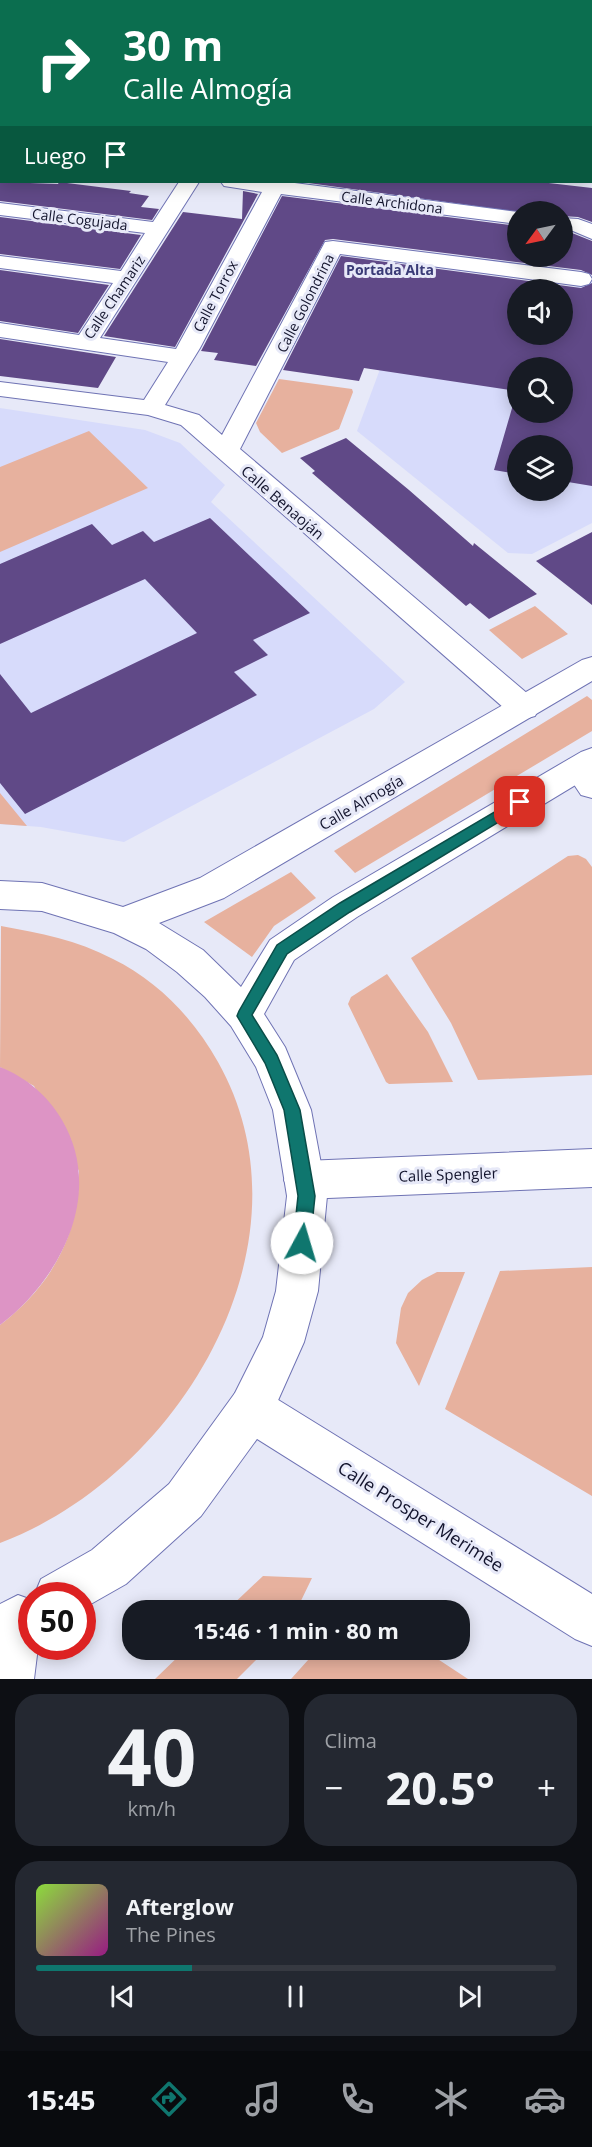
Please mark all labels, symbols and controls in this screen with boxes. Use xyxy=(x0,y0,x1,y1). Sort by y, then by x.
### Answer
text: 30 m xyxy=(123,16,223,73)
icon: right xyxy=(24,24,102,102)
text: Calle Almogía xyxy=(123,70,292,107)
icon: arrive xyxy=(99,138,132,171)
text: Luego xyxy=(24,140,87,170)
street label: Calle Archidona xyxy=(340,186,444,218)
north arrow xyxy=(507,201,573,267)
map controls xyxy=(507,201,573,501)
street label: Calle Cogujada xyxy=(31,204,129,234)
street label: Calle Golondrina xyxy=(272,250,338,356)
street label: Calle Chamariz xyxy=(79,251,149,342)
street label: Calle Torrox xyxy=(188,256,242,335)
district label: Portada Alta xyxy=(346,260,434,279)
button: sound xyxy=(507,279,573,345)
button: search xyxy=(507,357,573,423)
button: layers xyxy=(507,435,573,501)
street label: Calle Benaoján xyxy=(237,460,329,544)
street label: Calle Almogía xyxy=(315,770,407,834)
pin xyxy=(494,776,545,827)
icon: arrive xyxy=(503,785,536,818)
street label: Calle Spengler xyxy=(398,1162,498,1186)
position arrow xyxy=(270,1211,334,1275)
street label: Calle Prosper Merimèe xyxy=(334,1455,508,1577)
speed limit sign: 50 xyxy=(18,1582,96,1660)
text: 15:46 · 1 min · 80 m xyxy=(193,1615,399,1645)
text: 40 xyxy=(107,1703,196,1809)
text: Clima xyxy=(325,1727,377,1754)
text: 20.5° xyxy=(386,1757,495,1818)
text: − xyxy=(325,1765,343,1810)
text: + xyxy=(537,1765,556,1810)
text: km/h xyxy=(127,1795,176,1822)
text: Afterglow xyxy=(126,1891,234,1921)
text: The Pines xyxy=(126,1921,216,1948)
icon: previous xyxy=(106,1980,139,2013)
icon: pause xyxy=(279,1980,312,2013)
icon: next xyxy=(453,1980,486,2013)
icon: directions xyxy=(148,2078,190,2120)
icon: music xyxy=(242,2078,284,2120)
icon: phone xyxy=(336,2078,378,2120)
icon: climate xyxy=(430,2078,472,2120)
icon: car xyxy=(524,2078,566,2120)
text: 15:45 xyxy=(26,2081,95,2118)

